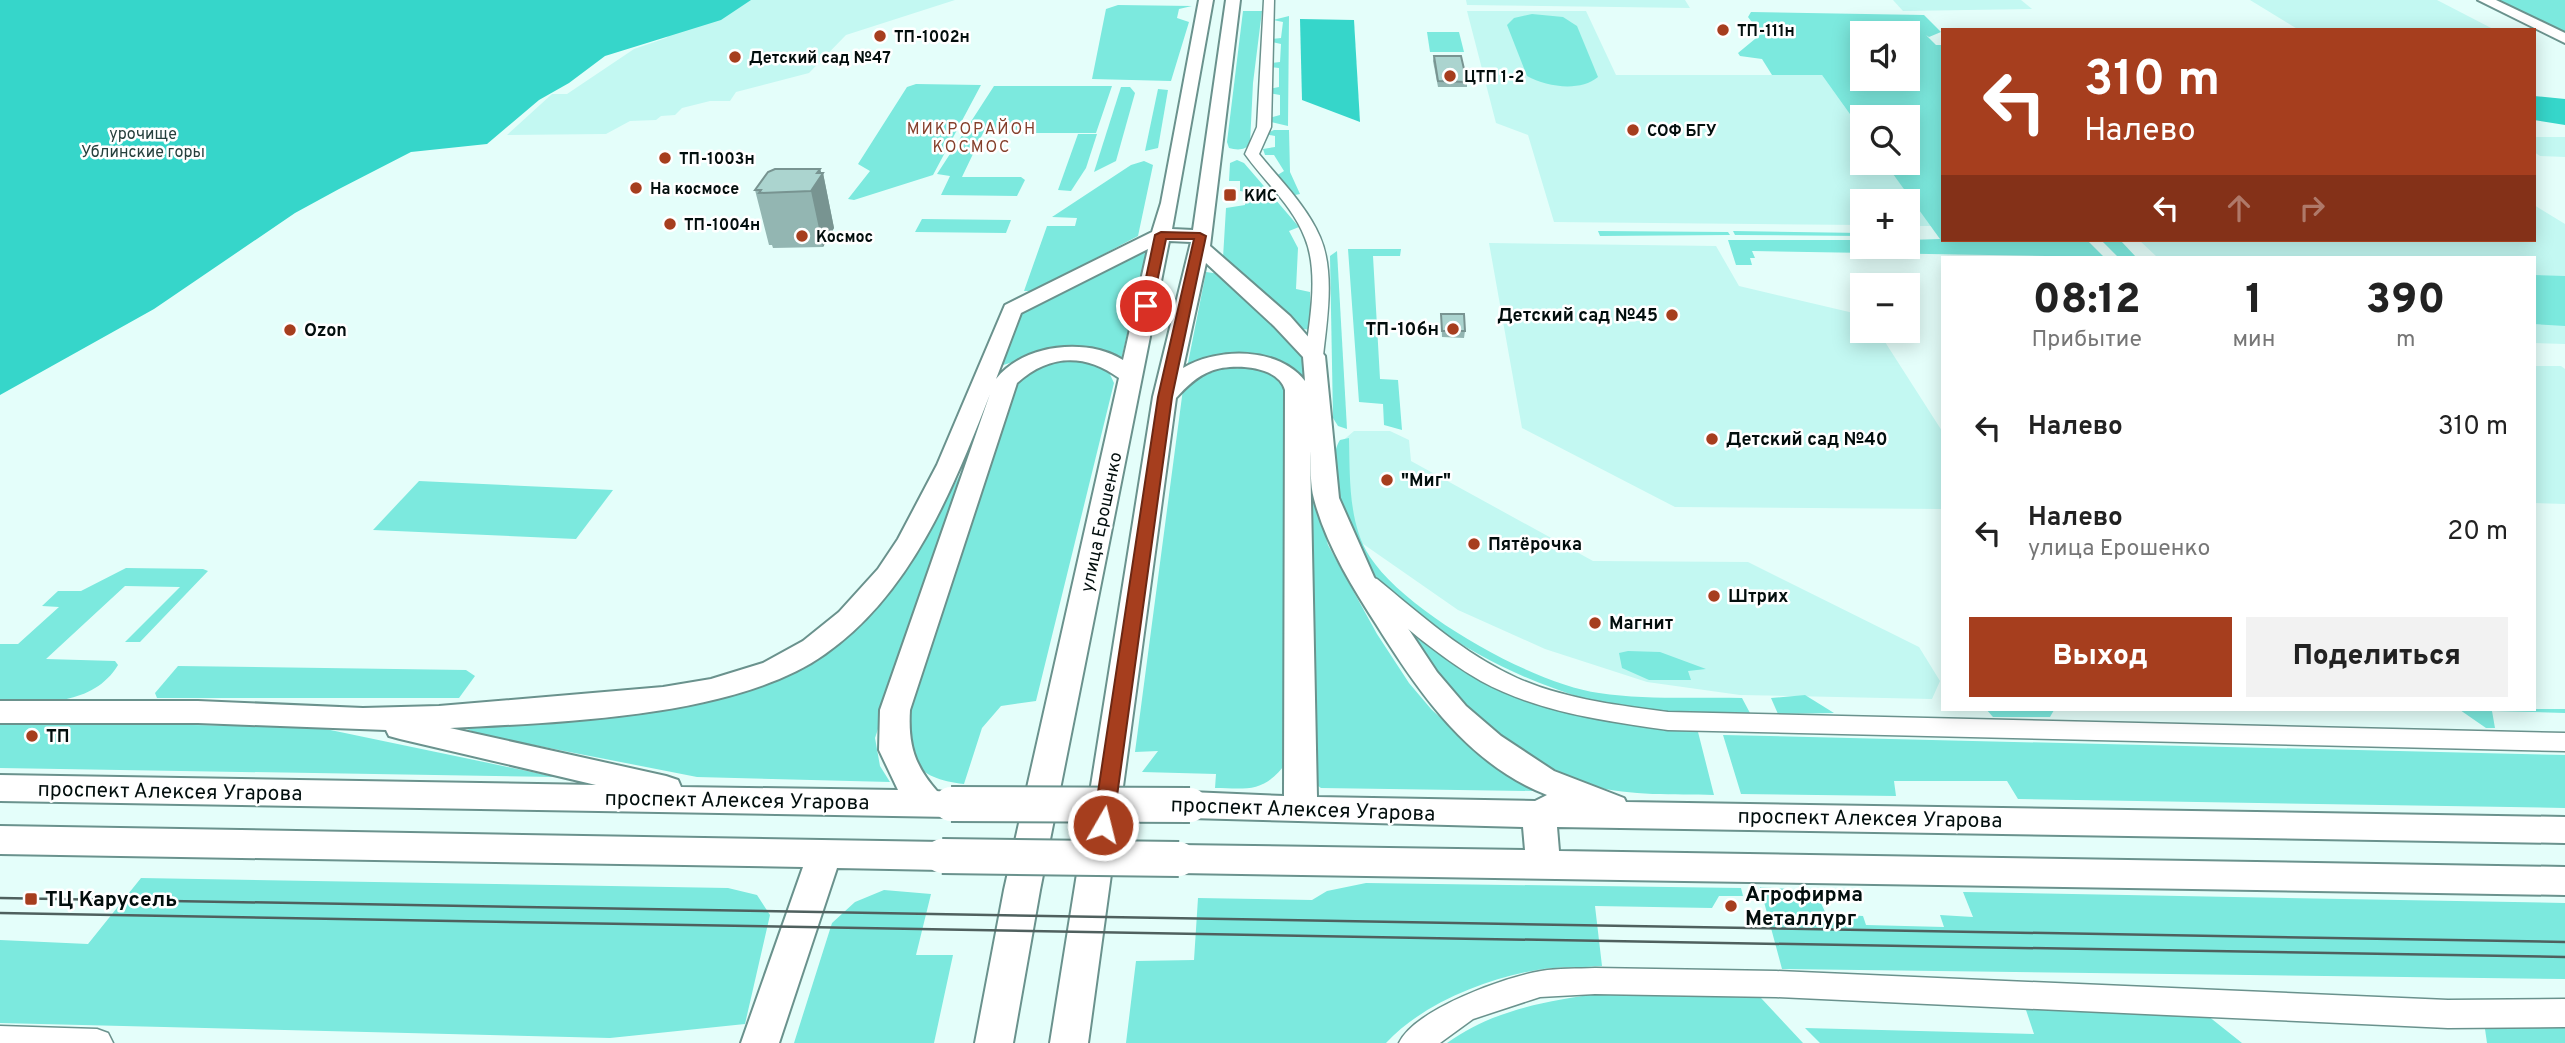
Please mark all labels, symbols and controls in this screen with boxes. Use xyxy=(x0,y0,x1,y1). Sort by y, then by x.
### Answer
map controls xyxy=(1850,21,1920,343)
button: sound xyxy=(1850,21,1920,91)
marker: ТП-111н xyxy=(1715,22,1731,38)
place label: ТП-111н xyxy=(1737,22,1795,42)
marker: ТП-1002н xyxy=(872,28,888,44)
place label: ТП-1002н xyxy=(894,28,970,48)
marker: Детский сад №47 xyxy=(727,49,743,65)
place label: Детский сад №47 xyxy=(749,49,891,69)
text: 310 m xyxy=(2084,51,2220,113)
icon: left xyxy=(1969,56,2060,147)
marker: ЦТП 1-2 xyxy=(1442,68,1458,84)
place label: ЦТП 1-2 xyxy=(1464,68,1524,88)
button: search xyxy=(1850,105,1920,175)
text: Налево xyxy=(2084,112,2196,152)
district label: МИКРОРАЙОН КОСМОС xyxy=(907,118,1037,158)
marker: СОФ БГУ xyxy=(1625,122,1641,138)
place label: СОФ БГУ xyxy=(1647,122,1717,142)
park label: урочище Ублинские горы xyxy=(81,125,205,163)
marker: ТП-1003н xyxy=(657,150,673,166)
place label: ТП-1003н xyxy=(679,150,755,170)
marker: На космосе xyxy=(628,180,644,196)
place label: На космосе xyxy=(650,180,739,200)
marker: КИС xyxy=(1222,187,1238,203)
place label: КИС xyxy=(1244,187,1277,207)
button: + xyxy=(1850,189,1920,259)
icon: left xyxy=(2147,189,2185,227)
icon: ahead xyxy=(2220,189,2258,227)
icon: right xyxy=(2293,189,2331,227)
marker: ТП-1004н xyxy=(662,216,678,232)
place label: ТП-1004н xyxy=(684,216,760,236)
marker: Космос xyxy=(794,228,810,244)
place label: Космос xyxy=(816,228,873,248)
button: − xyxy=(1850,273,1920,343)
text: 08:12 xyxy=(2033,275,2141,328)
text: 1 xyxy=(2245,275,2262,328)
text: 390 xyxy=(2366,275,2445,328)
pin xyxy=(1116,276,1176,336)
icon: arrive xyxy=(1127,287,1165,325)
place label: Детский сад №45 xyxy=(1497,305,1658,328)
marker: Детский сад №45 xyxy=(1664,307,1680,323)
place label: ТП-106н xyxy=(1366,319,1439,342)
place label: Ozon xyxy=(304,320,347,343)
marker: ТП-106н xyxy=(1445,321,1461,337)
marker: Ozon xyxy=(282,322,298,338)
text: Прибытие xyxy=(2032,326,2142,355)
text: мин xyxy=(2232,326,2275,355)
text: m xyxy=(2396,326,2415,355)
icon: left xyxy=(1969,409,2007,447)
text: Налево xyxy=(2028,411,2123,444)
text: 310 m xyxy=(2438,411,2508,444)
place label: Детский сад №40 xyxy=(1726,429,1888,452)
marker: Детский сад №40 xyxy=(1704,431,1720,447)
street label: улица Ерошенко xyxy=(1076,450,1129,594)
place label: "Миг" xyxy=(1401,470,1451,493)
marker: "Миг" xyxy=(1379,472,1395,488)
text: Налево xyxy=(2028,502,2123,535)
icon: left xyxy=(1969,514,2007,552)
text: 20 m xyxy=(2447,516,2508,549)
place label: Пятёрочка xyxy=(1488,534,1582,557)
text: улица Ерошенко xyxy=(2028,535,2210,564)
marker: Пятёрочка xyxy=(1466,536,1482,552)
place label: Штрих xyxy=(1728,586,1788,609)
marker: Штрих xyxy=(1706,588,1722,604)
place label: Магнит xyxy=(1609,613,1674,636)
marker: Магнит xyxy=(1587,615,1603,631)
button: Выход xyxy=(1969,617,2232,697)
button: Поделиться xyxy=(2246,617,2508,697)
place label: ТП xyxy=(46,726,70,749)
marker: ТП xyxy=(24,728,40,744)
street label: проспект Алексея Угарова xyxy=(37,777,303,808)
street label: проспект Алексея Угарова xyxy=(604,786,870,817)
position arrow xyxy=(1066,788,1140,862)
street label: проспект Алексея Угарова xyxy=(1170,792,1436,829)
street label: проспект Алексея Угарова xyxy=(1737,804,2003,835)
place label: Агрофирма Металлург xyxy=(1745,882,1863,933)
place label: ТЦ Карусель xyxy=(45,887,177,914)
marker: ТЦ Карусель xyxy=(23,891,39,907)
marker: Агрофирма Металлург xyxy=(1723,898,1739,914)

